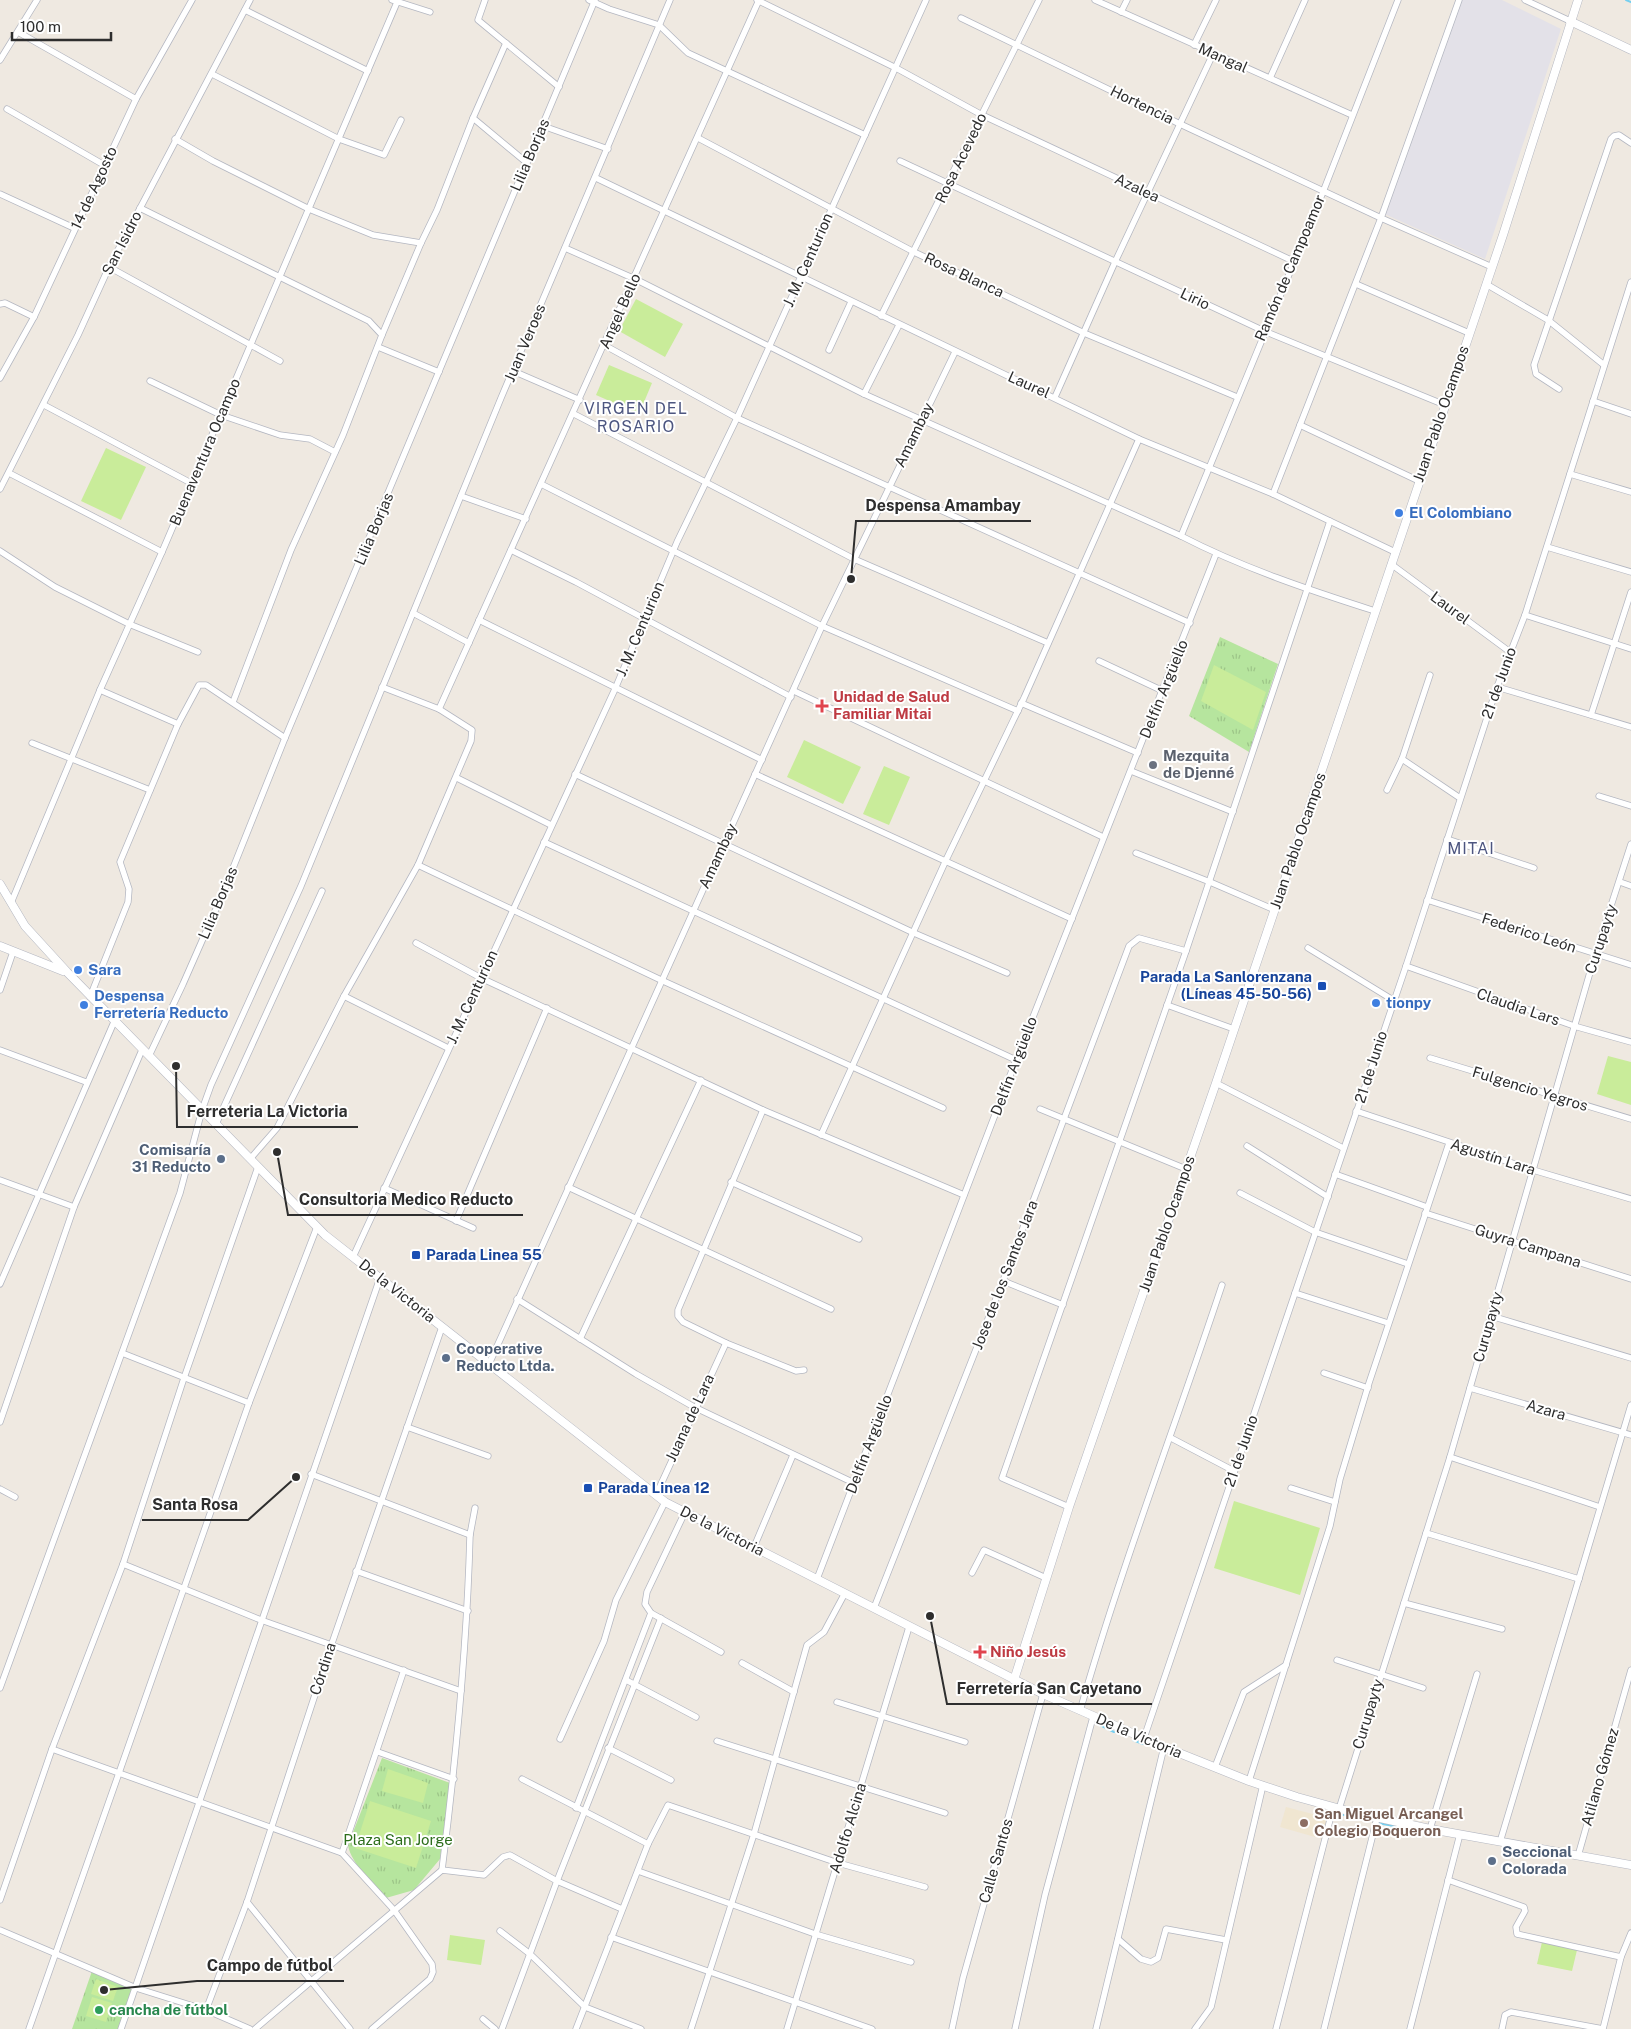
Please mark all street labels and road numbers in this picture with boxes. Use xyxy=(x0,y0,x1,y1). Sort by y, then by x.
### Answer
street label: Mangal xyxy=(1196,39,1250,76)
street label: Hortencia xyxy=(1108,82,1177,127)
street label: Rosa Acevedo xyxy=(931,110,990,206)
street label: Lilia Borjas xyxy=(507,116,552,193)
street label: 14 de Agosto xyxy=(67,144,120,232)
street label: Azalea xyxy=(1112,170,1162,205)
street label: Ramón de Campoamor xyxy=(1251,192,1328,344)
street label: San Isidro xyxy=(98,208,145,278)
street label: J. M. Centurion xyxy=(779,210,836,309)
street label: Rosa Blanca xyxy=(922,249,1007,300)
street label: Angel Bello xyxy=(595,270,644,351)
street label: Lirio xyxy=(1178,284,1213,313)
street label: Juan Veroes xyxy=(501,301,549,384)
street label: Juan Pablo Ocampos xyxy=(1409,343,1472,484)
street label: Laurel xyxy=(1006,368,1053,401)
street label: Buenaventura Ocampo xyxy=(166,376,243,528)
street label: Amambay xyxy=(891,400,936,470)
street label: Lilia Borjas xyxy=(351,490,396,567)
street label: J. M. Centurion xyxy=(612,579,667,679)
street label: Laurel xyxy=(1427,588,1473,627)
street label: Delfín Argüello xyxy=(1136,637,1191,741)
street label: 21 de Junio xyxy=(1478,645,1519,721)
street label: Juan Pablo Ocampos xyxy=(1266,770,1329,911)
street label: Amambay xyxy=(695,821,740,891)
street label: Lilia Borjas xyxy=(195,864,240,941)
street label: Curupayty xyxy=(1581,902,1620,976)
street label: Federico León xyxy=(1480,909,1579,956)
street label: J. M. Centurion xyxy=(442,947,501,1046)
street label: Claudia Lars xyxy=(1474,984,1562,1029)
street label: Delfín Argüello xyxy=(987,1014,1040,1118)
street label: 21 de Junio xyxy=(1351,1029,1390,1105)
street label: Fulgencio Yegros xyxy=(1470,1063,1590,1114)
street label: Agustín Lara xyxy=(1449,1135,1538,1178)
street label: Juan Pablo Ocampos xyxy=(1135,1153,1198,1294)
street label: Jose de los Santos Jara xyxy=(968,1198,1041,1352)
street label: Guyra Campana xyxy=(1473,1220,1583,1271)
street label: De la Victoria xyxy=(356,1256,439,1326)
street label: Curupayty xyxy=(1469,1290,1506,1364)
street label: Juana de Lara xyxy=(662,1371,717,1464)
street label: Delfín Argüello xyxy=(842,1392,895,1496)
street label: Azara xyxy=(1524,1396,1568,1423)
street label: 21 de Junio xyxy=(1220,1413,1261,1489)
street label: De la Victoria xyxy=(677,1502,767,1559)
street label: Córdina xyxy=(306,1640,339,1697)
street label: Curupayty xyxy=(1349,1677,1386,1751)
street label: De la Victoria xyxy=(1093,1710,1185,1761)
street label: Atilano Gómez xyxy=(1577,1726,1622,1828)
street label: Adolfo Alcina xyxy=(826,1781,869,1875)
street label: Calle Santos xyxy=(975,1817,1016,1905)

